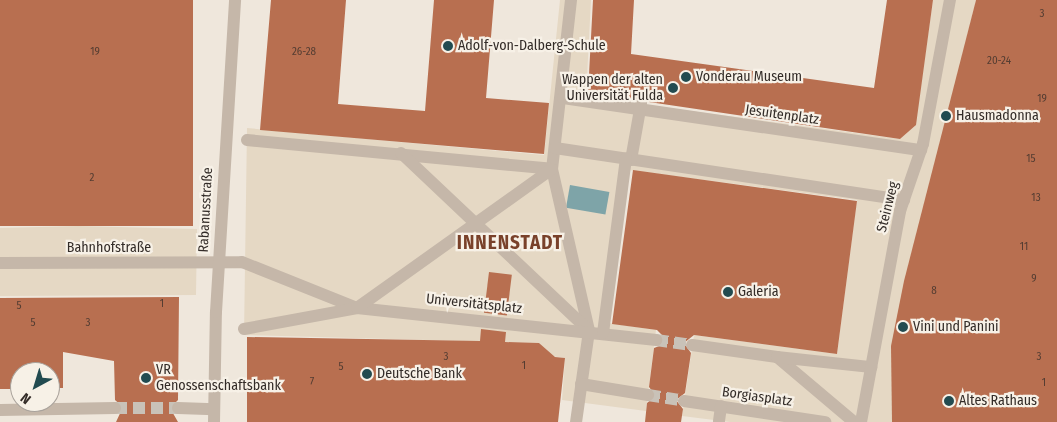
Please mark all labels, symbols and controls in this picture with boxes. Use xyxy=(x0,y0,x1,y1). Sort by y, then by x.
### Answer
house number: 3 xyxy=(1040,7,1044,21)
place label: Adolf-von-Dalberg-Schule xyxy=(458,38,606,54)
marker: Adolf-von-Dalberg-Schule xyxy=(442,40,454,52)
house number: 19 xyxy=(90,45,100,59)
house number: 26-28 xyxy=(292,45,316,59)
house number: 20-24 xyxy=(987,54,1011,68)
place label: Vonderau Museum xyxy=(696,69,802,85)
marker: Vonderau Museum xyxy=(680,71,692,83)
place label: Wappen der alten Universität Fulda xyxy=(562,72,663,104)
marker: Wappen der alten Universität Fulda xyxy=(667,82,679,94)
house number: 19 xyxy=(1037,92,1047,106)
street label: Jesuitenplatz xyxy=(744,102,820,128)
place label: Hausmadonna xyxy=(956,108,1039,124)
marker: Hausmadonna xyxy=(940,110,952,122)
house number: 15 xyxy=(1026,152,1036,166)
street label: Rabanusstraße xyxy=(195,167,217,253)
house number: 2 xyxy=(90,171,94,185)
street label: Steinweg xyxy=(874,180,902,234)
house number: 13 xyxy=(1031,191,1041,205)
district label: INNENSTADT xyxy=(456,232,564,254)
street label: Bahnhofstraße xyxy=(67,240,151,256)
house number: 11 xyxy=(1020,240,1028,254)
house number: 9 xyxy=(1031,272,1037,286)
place label: Galeria xyxy=(738,284,779,300)
house number: 8 xyxy=(931,284,937,298)
marker: Galeria xyxy=(722,286,734,298)
street label: Universitätsplatz xyxy=(425,291,523,317)
house number: 1 xyxy=(160,297,164,311)
house number: 5 xyxy=(16,299,22,313)
house number: 5 xyxy=(30,316,36,330)
house number: 3 xyxy=(86,316,90,330)
place label: Vini und Panini xyxy=(913,319,999,335)
marker: Vini und Panini xyxy=(897,321,909,333)
house number: 3 xyxy=(444,350,448,364)
house number: 3 xyxy=(1037,350,1041,364)
house number: 1 xyxy=(522,359,526,373)
house number: 5 xyxy=(338,360,344,374)
north arrow xyxy=(10,362,60,412)
place label: VR Genossenschaftsbank xyxy=(156,362,281,394)
place label: Deutsche Bank xyxy=(377,366,462,382)
marker: Deutsche Bank xyxy=(361,368,373,380)
marker: VR Genossenschaftsbank xyxy=(140,372,152,384)
house number: 7 xyxy=(310,375,314,389)
house number: 1 xyxy=(1042,376,1046,390)
street label: Borgiasplatz xyxy=(721,384,793,410)
text: N xyxy=(17,389,34,408)
place label: Altes Rathaus xyxy=(959,393,1037,409)
marker: Altes Rathaus xyxy=(943,395,955,407)

